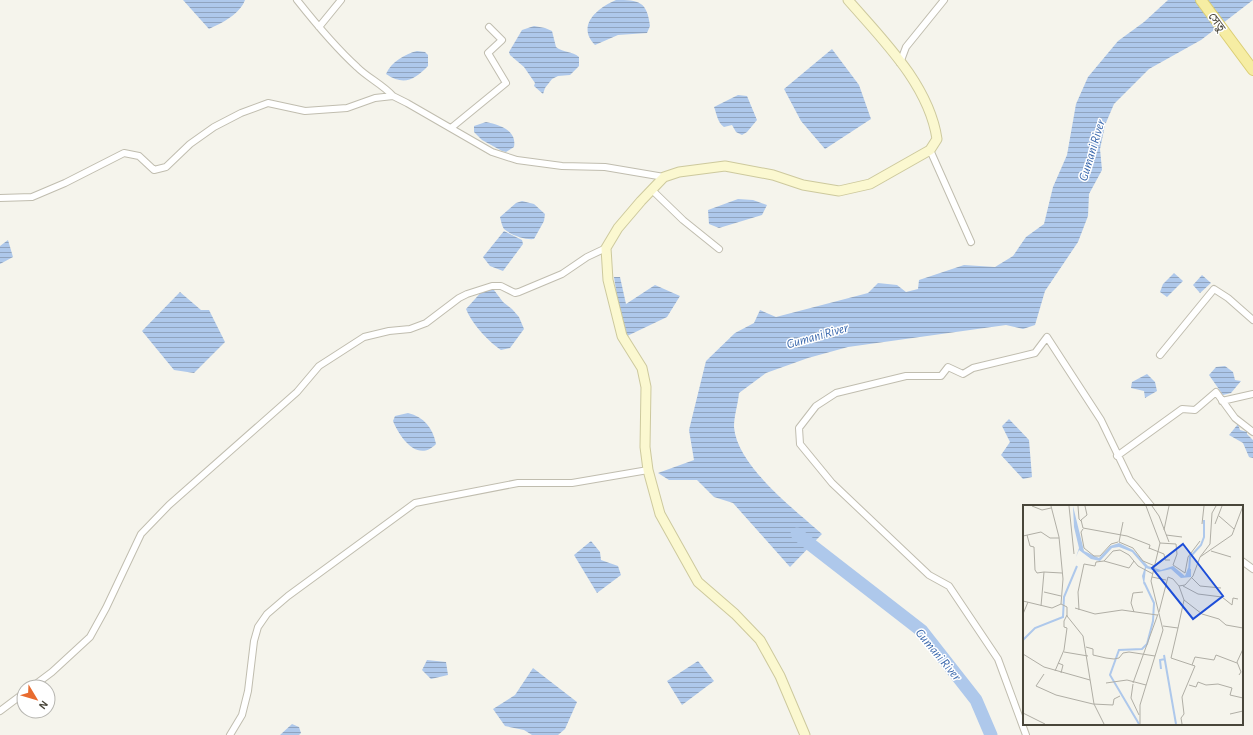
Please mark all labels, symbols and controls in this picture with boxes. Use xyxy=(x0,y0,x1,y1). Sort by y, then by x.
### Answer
street label: সেতু xyxy=(1204,10,1228,36)
water label: Gumani River xyxy=(1077,118,1108,183)
water label: Gumani River xyxy=(785,321,850,351)
inset map xyxy=(1023,505,1243,725)
water label: Gumani River xyxy=(913,627,964,684)
north arrow xyxy=(16,679,56,719)
text: N xyxy=(37,698,50,711)

